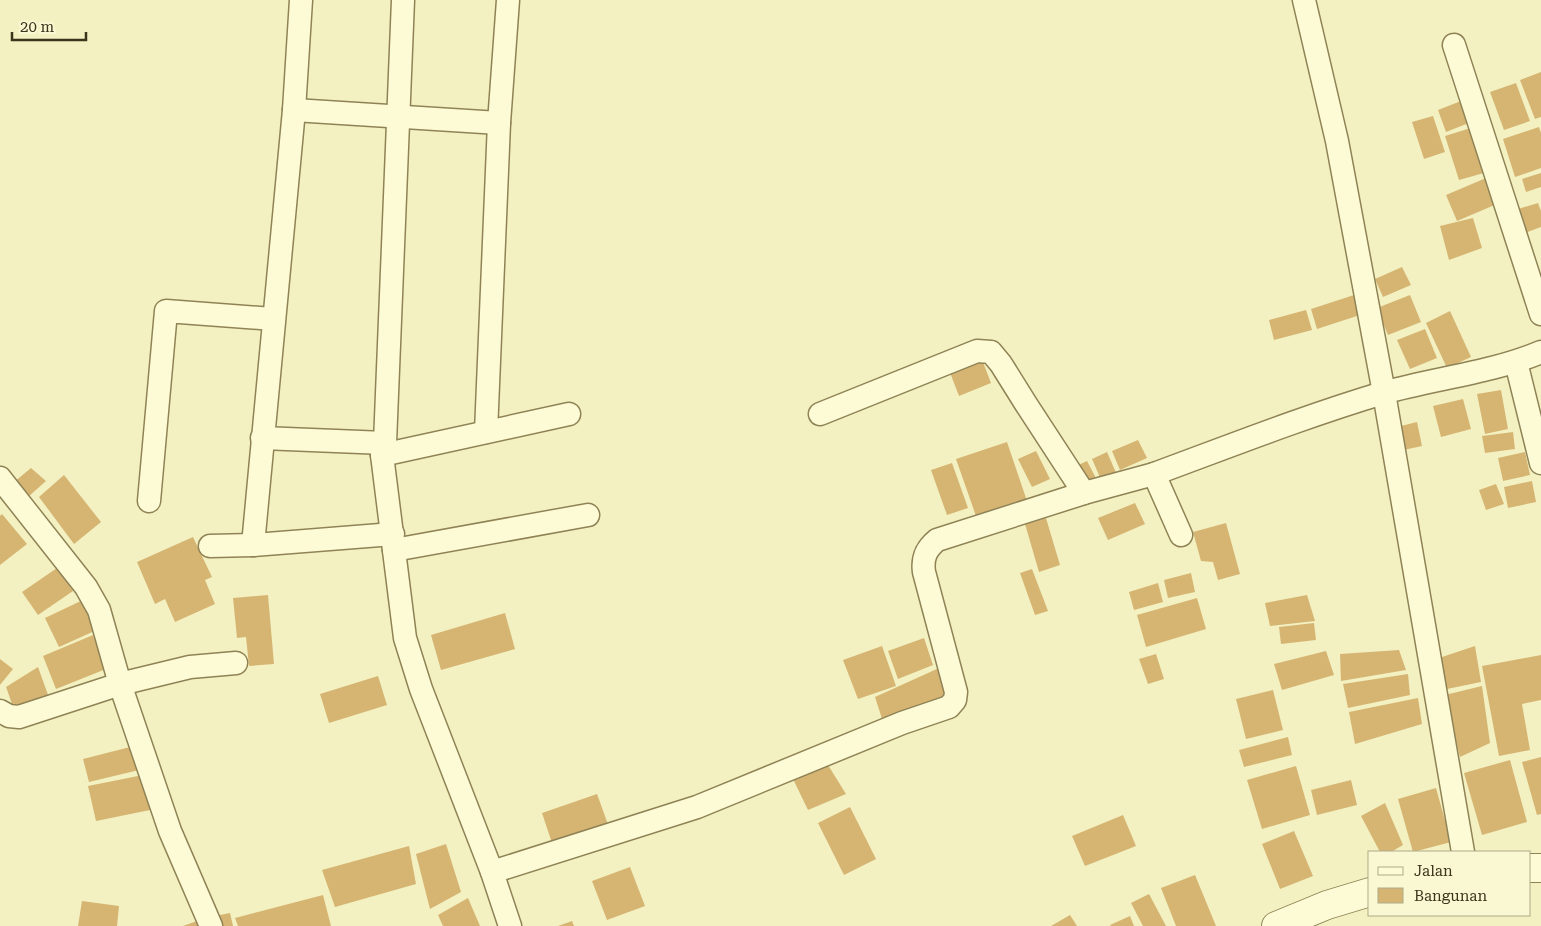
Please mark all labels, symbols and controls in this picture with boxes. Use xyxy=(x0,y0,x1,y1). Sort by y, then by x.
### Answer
scale bar xyxy=(12,10,86,42)
text: 20 m xyxy=(20,18,55,36)
legend xyxy=(1368,851,1531,916)
text: Jalan xyxy=(1414,862,1453,880)
text: Bangunan xyxy=(1414,887,1487,905)

